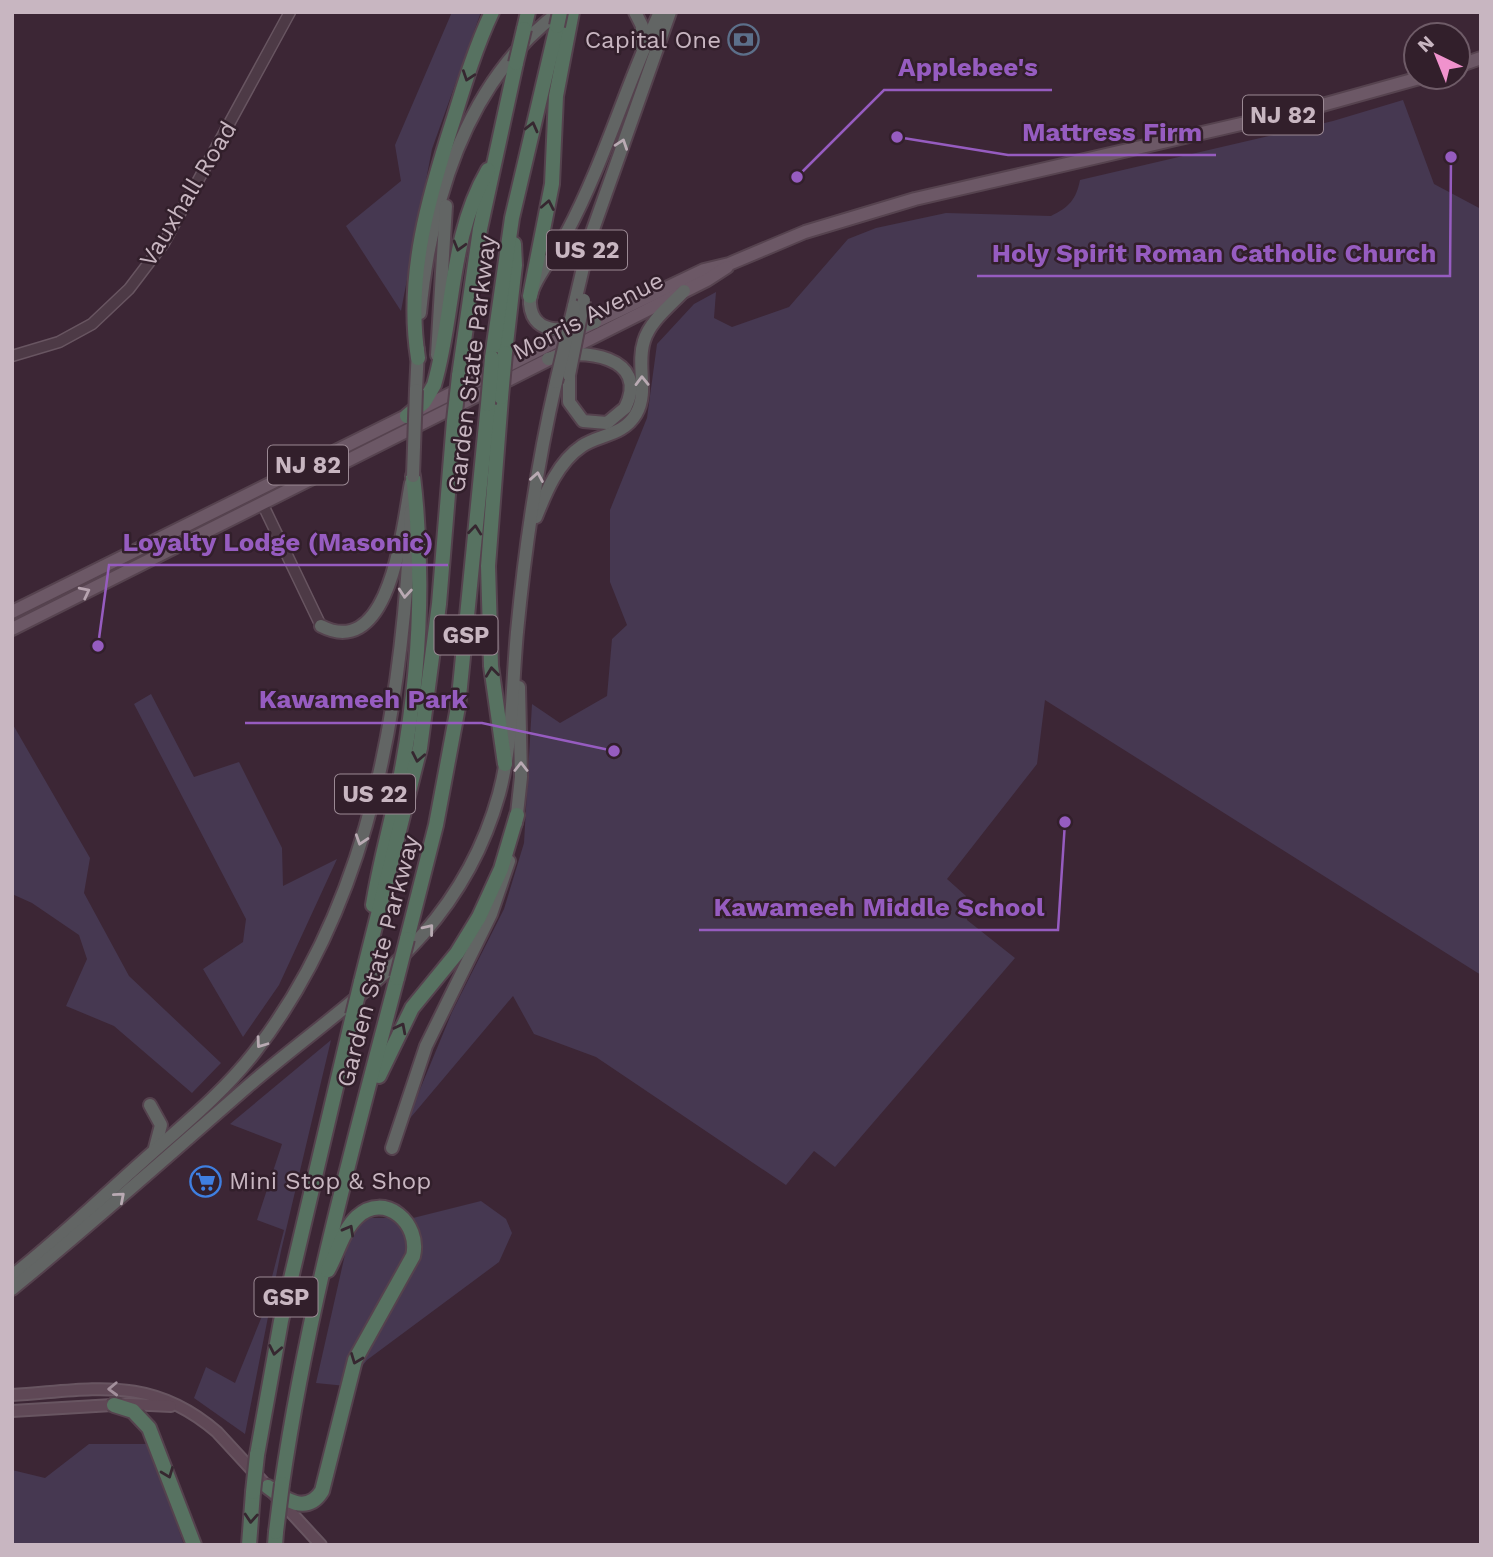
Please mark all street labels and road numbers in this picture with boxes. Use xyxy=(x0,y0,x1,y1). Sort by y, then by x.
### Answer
road number: NJ 82 xyxy=(1243,96,1323,134)
street label: Vauxhall Road xyxy=(134,116,242,272)
road number: US 22 xyxy=(547,230,627,270)
street label: Garden State Parkway xyxy=(442,233,502,495)
street label: Morris Avenue xyxy=(508,266,668,366)
road number: NJ 82 xyxy=(268,446,348,485)
road number: GSP xyxy=(434,615,498,654)
road number: US 22 xyxy=(335,774,415,814)
street label: Garden State Parkway xyxy=(331,831,425,1090)
road number: GSP xyxy=(254,1278,318,1316)

